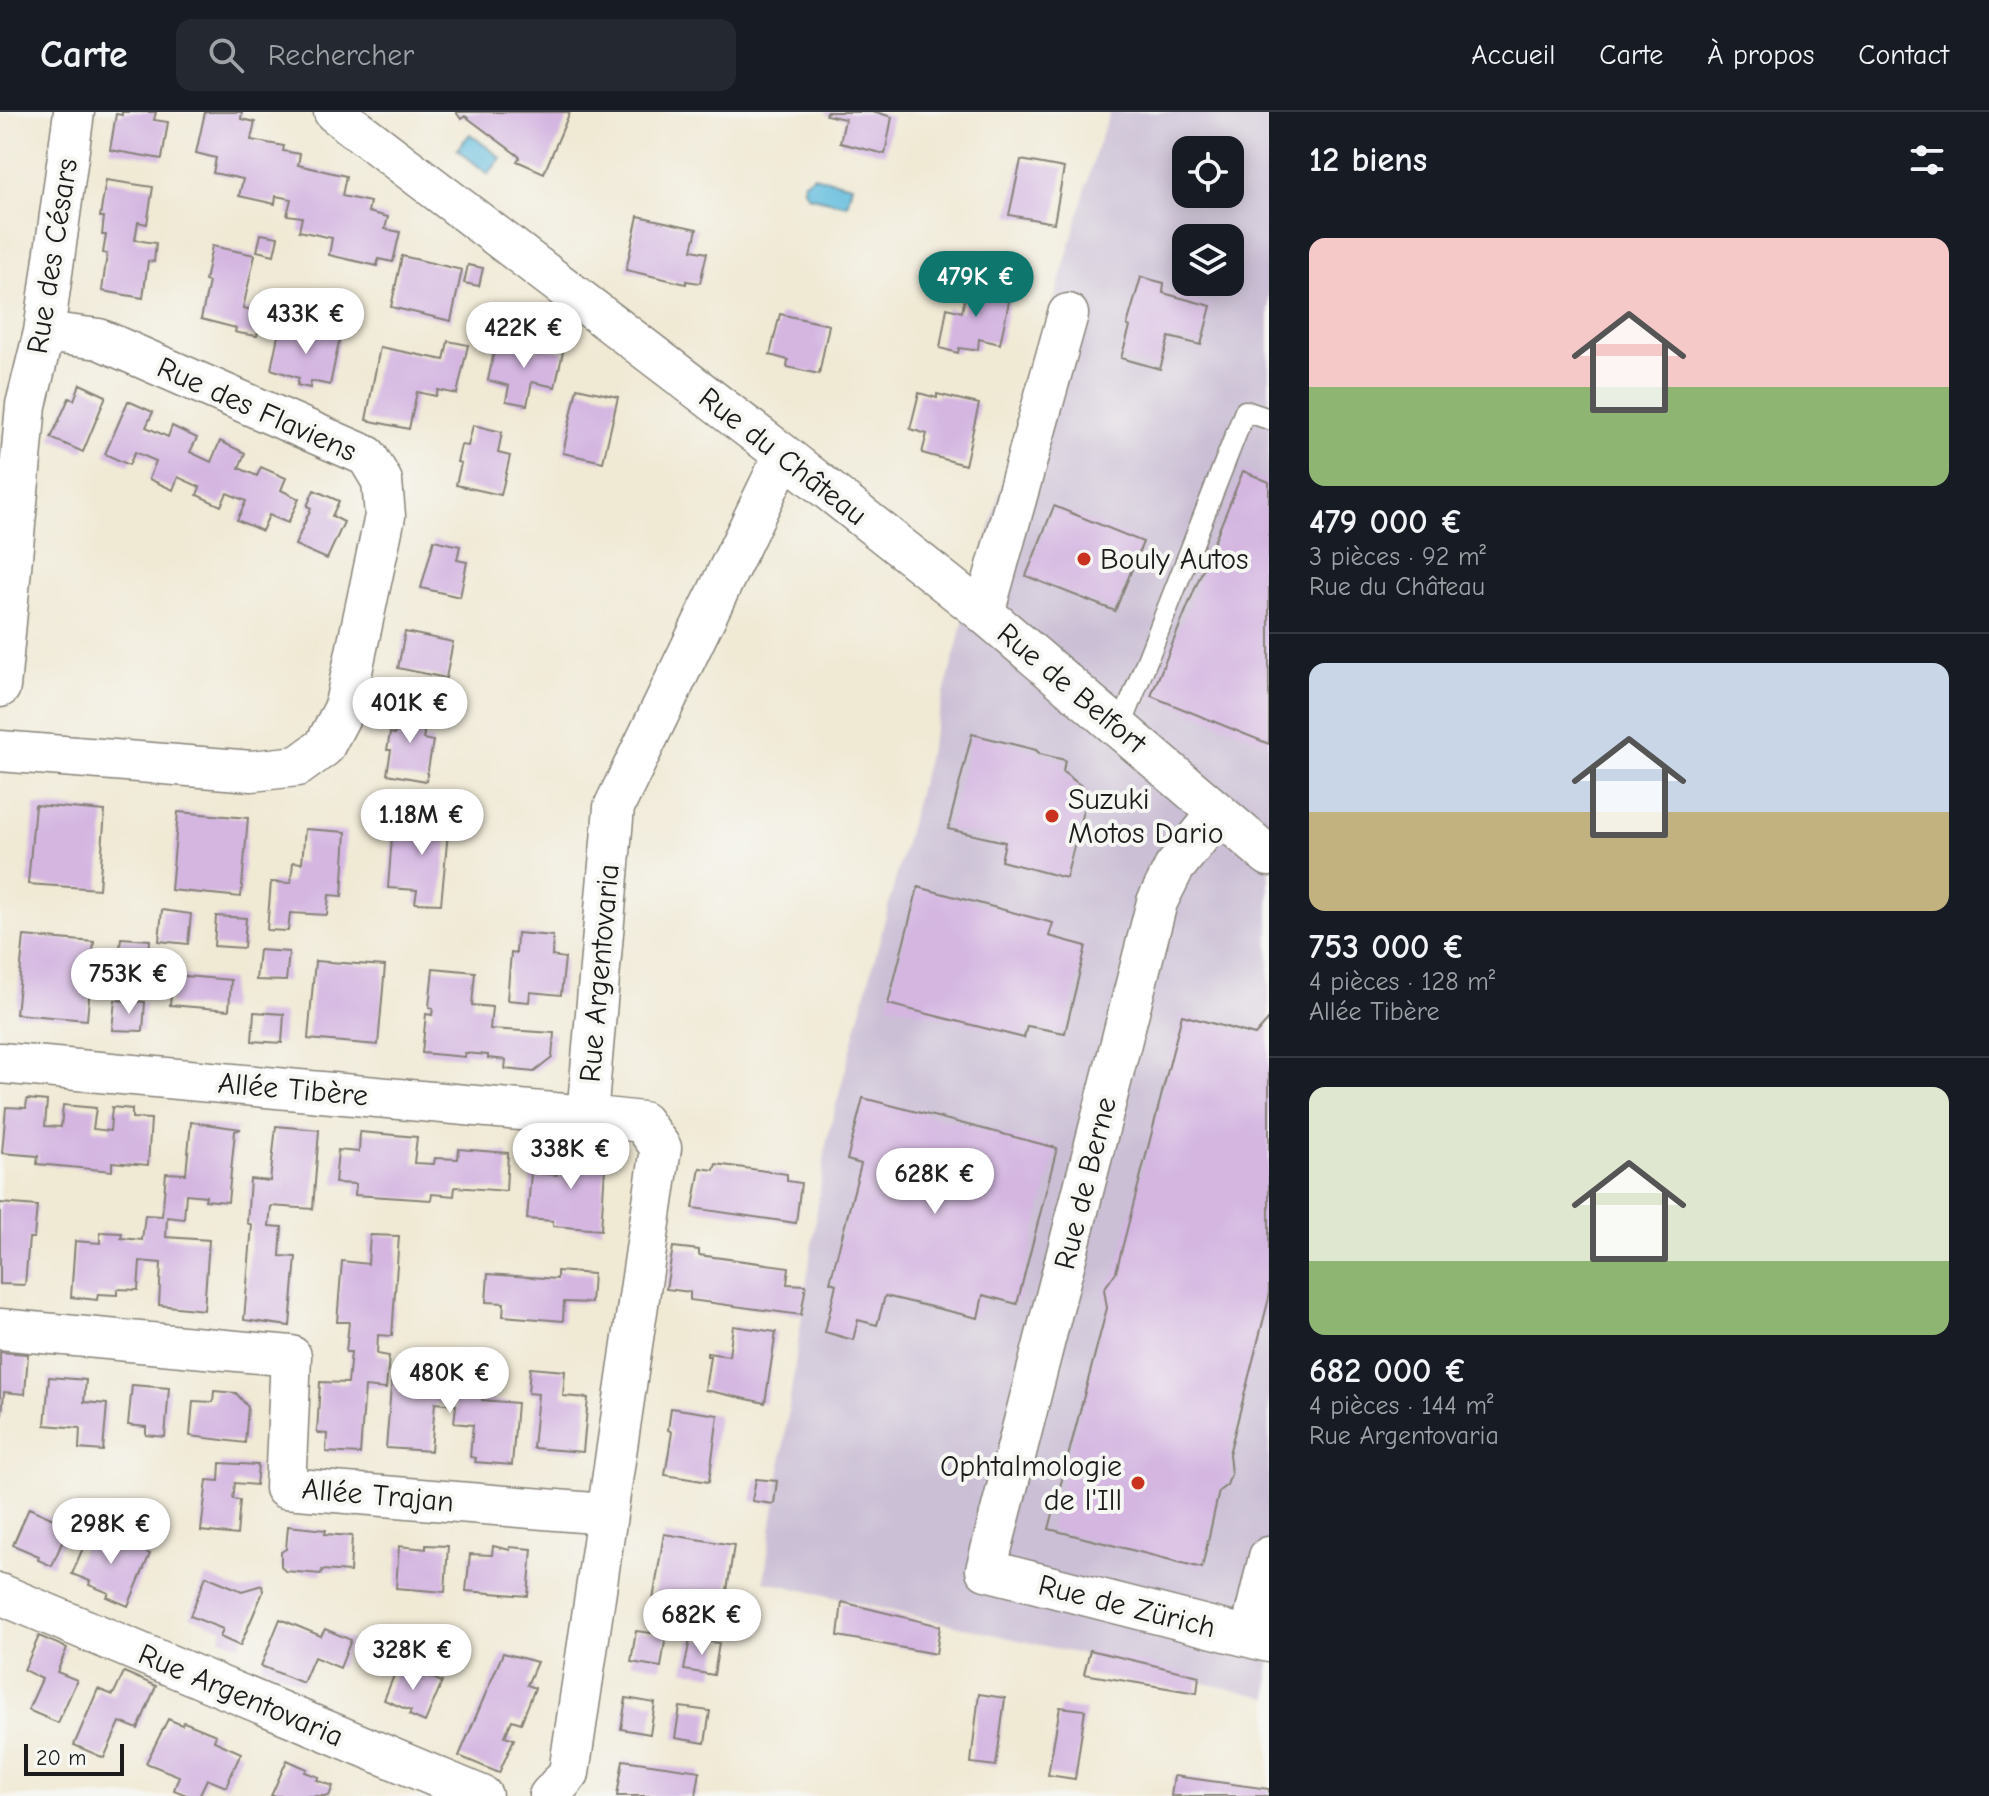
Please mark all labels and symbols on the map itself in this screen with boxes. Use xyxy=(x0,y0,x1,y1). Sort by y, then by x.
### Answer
street label: Rue des Césars xyxy=(20,156,85,356)
pin: 479K € xyxy=(911,251,1041,319)
pin: 433K € xyxy=(241,288,371,356)
pin: 422K € xyxy=(459,302,589,370)
street label: Rue des Flaviens xyxy=(152,350,362,469)
street label: Rue du Château xyxy=(692,380,873,533)
place label: Bouly Autos xyxy=(1100,542,1248,577)
marker: Bouly Autos xyxy=(1075,550,1093,568)
street label: Rue de Belfort xyxy=(990,616,1154,762)
pin: 401K € xyxy=(345,677,475,745)
place label: Suzuki Motos Dario xyxy=(1068,782,1224,851)
pin: 1.18M € xyxy=(348,789,496,857)
marker: Suzuki Motos Dario xyxy=(1043,807,1061,825)
street label: Rue Argentovaria xyxy=(573,862,626,1084)
pin: 753K € xyxy=(64,948,194,1016)
street label: Allée Tibère xyxy=(216,1066,369,1113)
street label: Rue de Berne xyxy=(1047,1093,1124,1273)
pin: 338K € xyxy=(506,1123,636,1191)
pin: 628K € xyxy=(870,1148,1000,1216)
pin: 480K € xyxy=(385,1347,515,1415)
place label: Ophtalmologie de l'Ill xyxy=(940,1449,1122,1518)
street label: Allée Trajan xyxy=(301,1471,455,1520)
marker: Ophtalmologie de l'Ill xyxy=(1129,1474,1147,1492)
pin: 298K € xyxy=(46,1498,176,1566)
street label: Rue de Zürich xyxy=(1035,1568,1219,1645)
pin: 682K € xyxy=(637,1589,767,1657)
pin: 328K € xyxy=(348,1624,478,1692)
street label: Rue Argentovaria xyxy=(133,1637,348,1754)
scale bar xyxy=(24,1740,124,1776)

